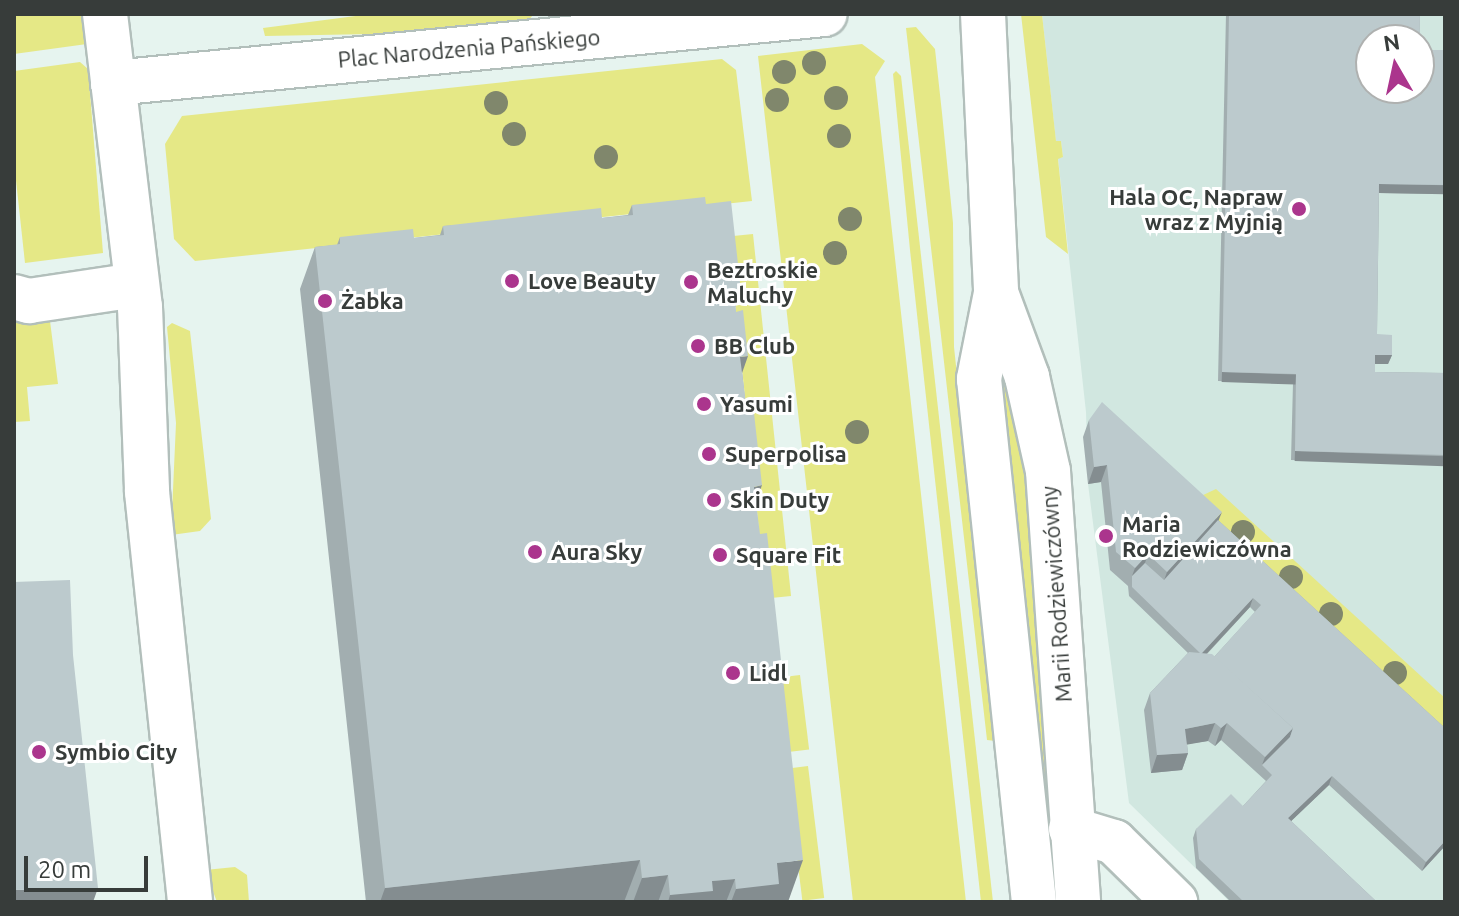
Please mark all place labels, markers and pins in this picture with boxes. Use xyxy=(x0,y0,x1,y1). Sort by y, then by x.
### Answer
place label: Hala OC, Napraw wraz z Myjnią xyxy=(1109,183,1283,234)
marker: Hala OC, Napraw wraz z Myjnią xyxy=(1290,200,1308,218)
place label: Beztroskie Maluchy xyxy=(707,256,818,308)
place label: Love Beauty xyxy=(528,268,656,294)
marker: Love Beauty xyxy=(503,272,521,290)
marker: Beztroskie Maluchy xyxy=(682,273,700,291)
place label: Żabka xyxy=(341,288,404,314)
marker: Żabka xyxy=(316,292,334,310)
place label: BB Club xyxy=(714,333,795,359)
marker: BB Club xyxy=(689,337,707,355)
place label: Yasumi xyxy=(720,391,793,417)
marker: Yasumi xyxy=(695,395,713,413)
place label: Superpolisa xyxy=(725,441,847,467)
marker: Superpolisa xyxy=(700,445,718,463)
place label: Skin Duty xyxy=(730,487,829,513)
marker: Skin Duty xyxy=(705,491,723,509)
place label: Maria Rodziewiczówna xyxy=(1122,510,1292,562)
marker: Maria Rodziewiczówna xyxy=(1097,527,1115,545)
place label: Aura Sky xyxy=(551,539,642,565)
place label: Square Fit xyxy=(736,542,841,568)
marker: Aura Sky xyxy=(526,543,544,561)
marker: Square Fit xyxy=(711,546,729,564)
place label: Lidl xyxy=(749,660,787,686)
marker: Lidl xyxy=(724,664,742,682)
place label: Symbio City xyxy=(55,739,177,765)
marker: Symbio City xyxy=(30,743,48,761)

